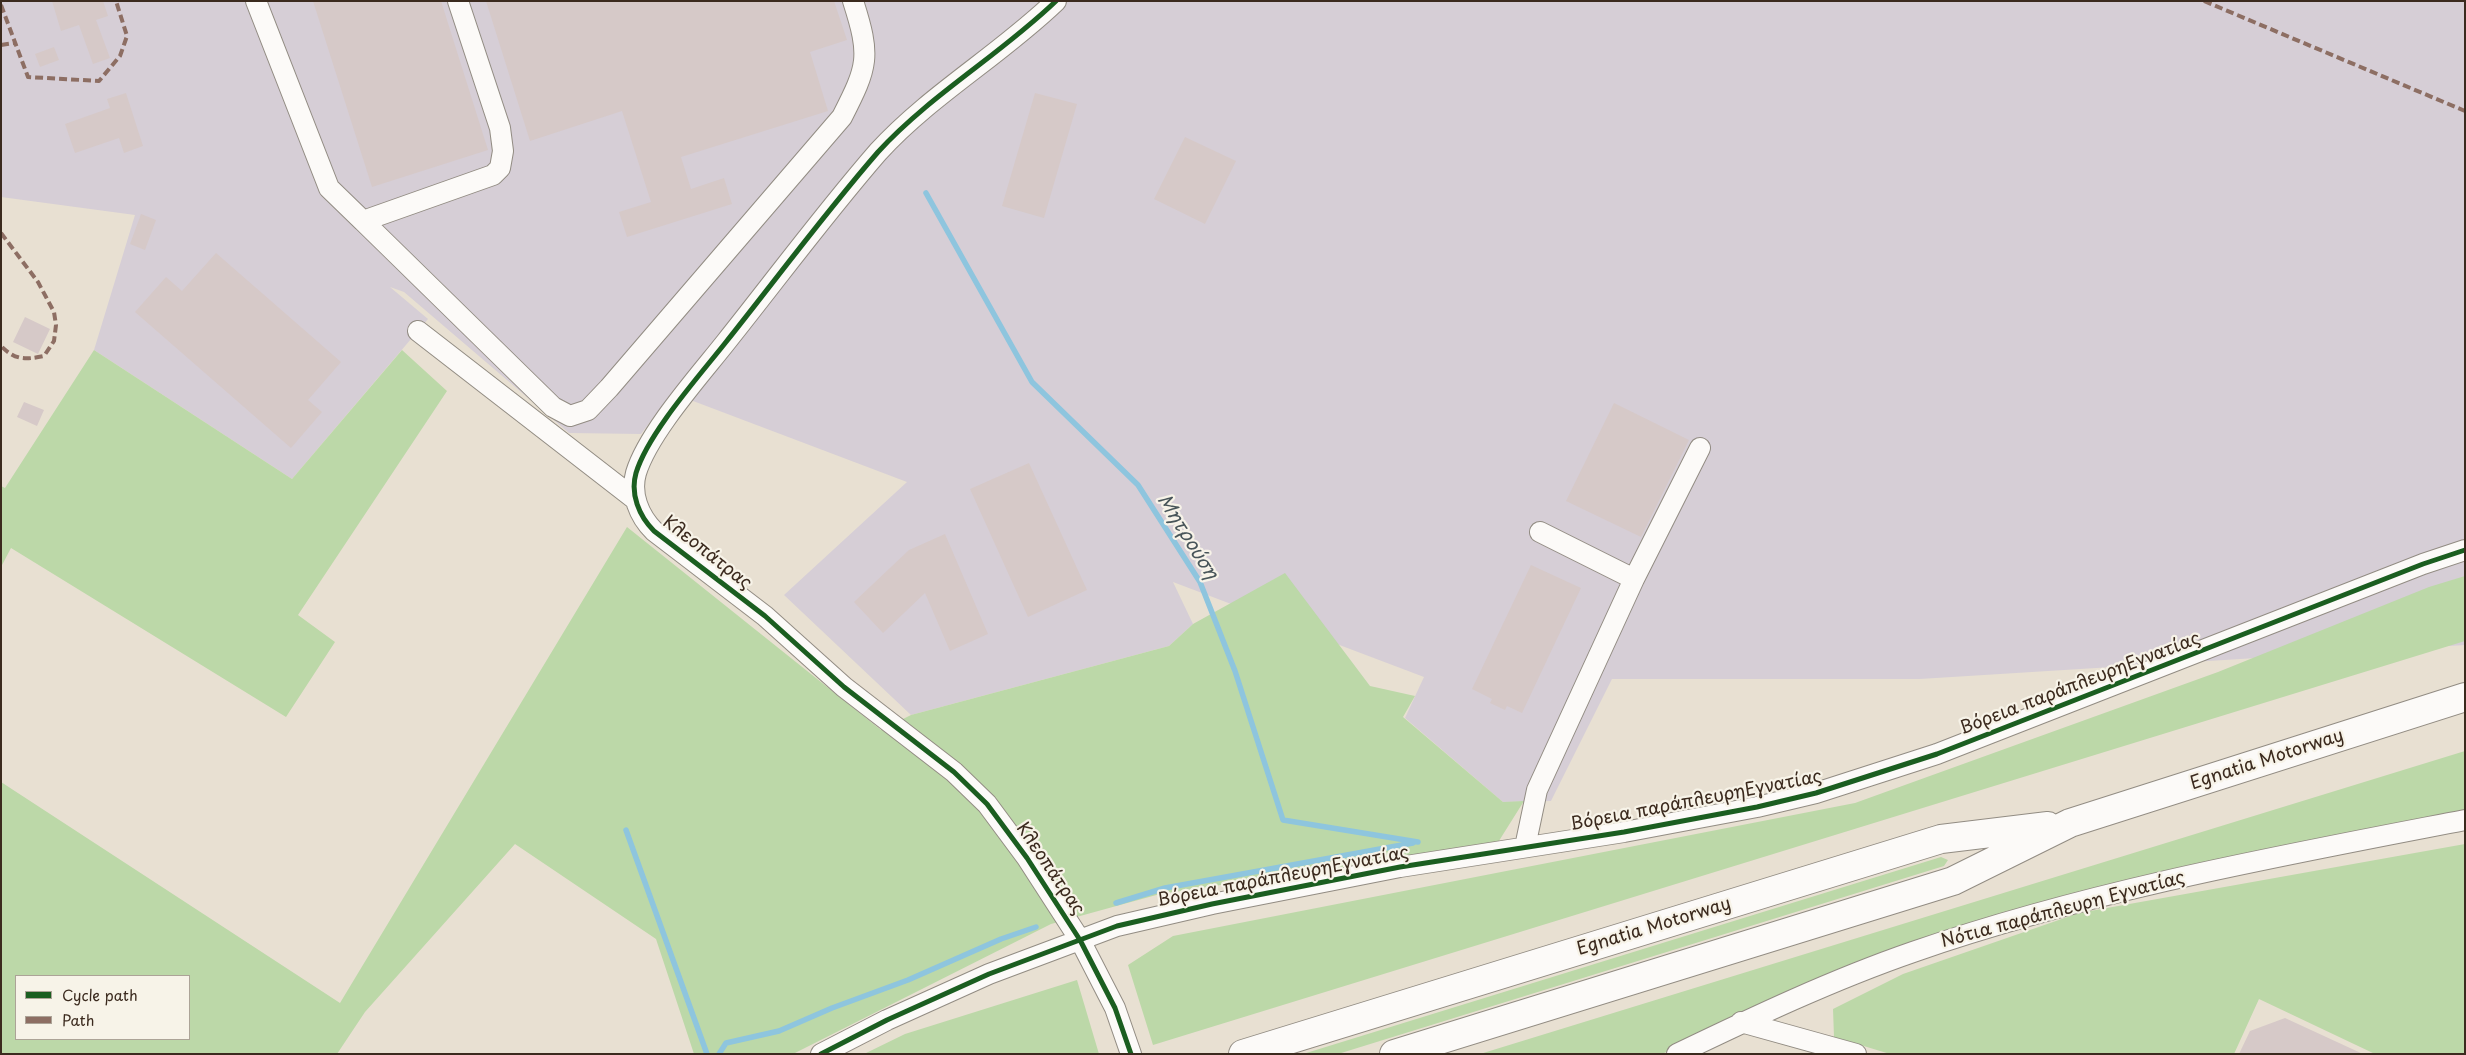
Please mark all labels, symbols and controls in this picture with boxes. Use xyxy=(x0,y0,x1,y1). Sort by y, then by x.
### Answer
water label: Μητρούση xyxy=(1152,490,1222,584)
street label: Κλεοπάτρας xyxy=(658,512,756,594)
street label: Βόρεια παράπλευρηΕγνατίας xyxy=(1957,628,2203,740)
street label: Egnatia Motorway xyxy=(2188,725,2346,795)
street label: Βόρεια παράπλευρηΕγνατίας xyxy=(1568,766,1824,836)
street label: Κλεοπάτρας xyxy=(1011,819,1089,919)
street label: Βόρεια παράπλευρηΕγνατίας xyxy=(1155,842,1411,912)
street label: Νότια παράπλευρη Εγνατίας xyxy=(1939,867,2187,953)
street label: Egnatia Motorway xyxy=(1574,893,1734,961)
legend xyxy=(15,975,190,1040)
text: Cycle path xyxy=(62,983,138,1006)
text: Path xyxy=(62,1008,94,1031)

